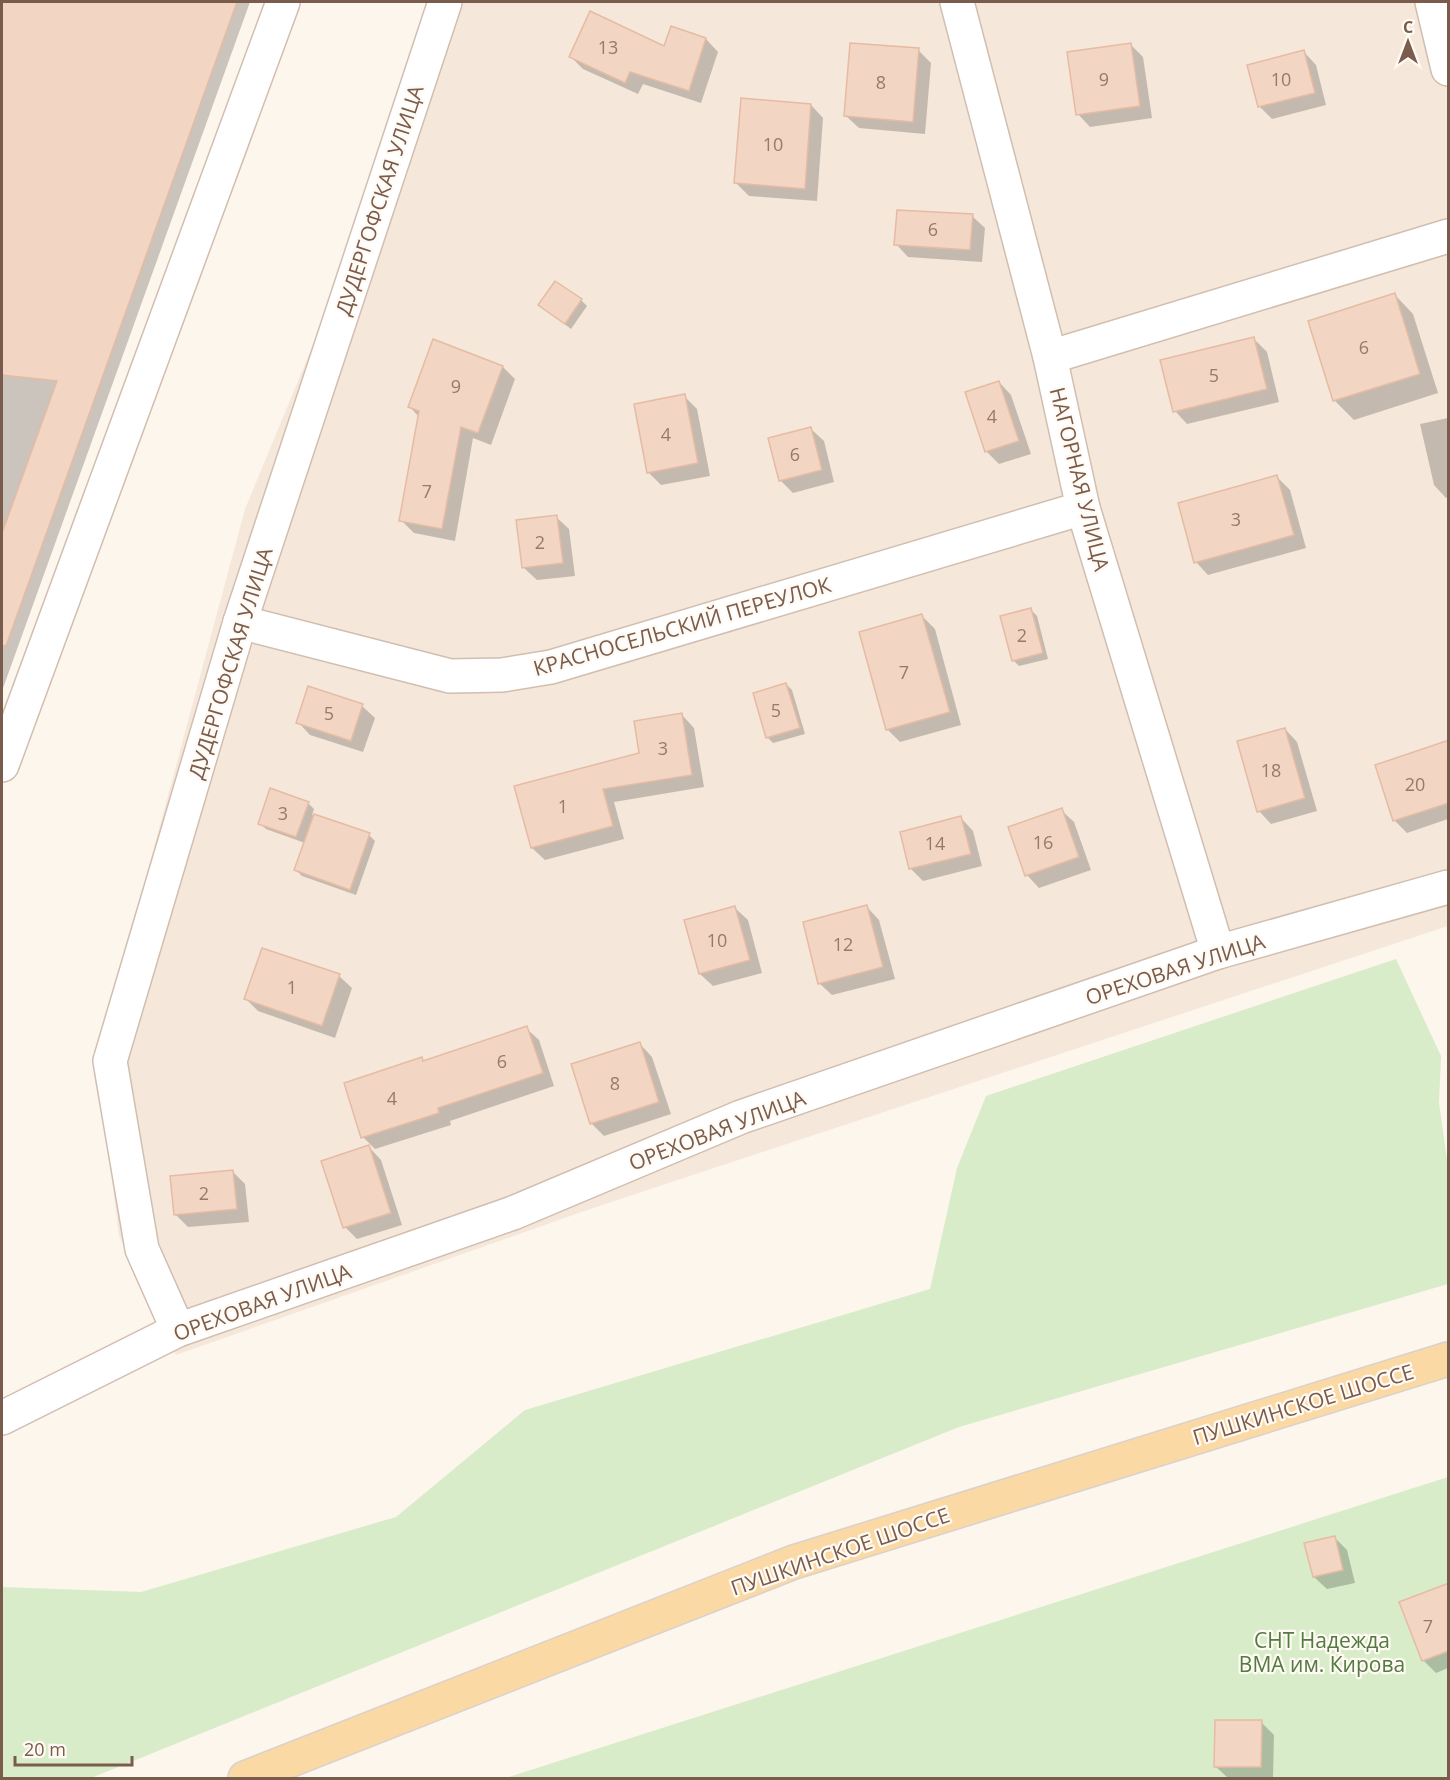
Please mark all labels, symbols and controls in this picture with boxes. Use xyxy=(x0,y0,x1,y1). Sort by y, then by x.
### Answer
north arrow xyxy=(1378,12,1438,72)
text: С xyxy=(1403,16,1413,38)
house number: 13 xyxy=(598,35,618,59)
house number: 9 xyxy=(1099,67,1109,91)
house number: 10 xyxy=(1271,67,1291,91)
house number: 8 xyxy=(876,70,886,94)
street label: ДУДЕРГОФСКАЯ УЛИЦА xyxy=(329,81,430,319)
house number: 10 xyxy=(763,132,783,156)
house number: 6 xyxy=(928,217,938,241)
house number: 6 xyxy=(1359,335,1369,359)
house number: 5 xyxy=(1209,363,1219,387)
house number: 9 xyxy=(451,374,461,398)
street label: НАГОРНАЯ УЛИЦА xyxy=(1044,384,1117,575)
house number: 4 xyxy=(987,404,997,428)
house number: 4 xyxy=(661,422,671,446)
house number: 6 xyxy=(790,442,800,466)
house number: 7 xyxy=(422,479,432,503)
house number: 3 xyxy=(1231,507,1241,531)
house number: 2 xyxy=(535,530,545,554)
street label: ДУДЕРГОФСКАЯ УЛИЦА xyxy=(181,543,279,782)
street label: КРАСНОСЕЛЬСКИЙ ПЕРЕУЛОК xyxy=(530,570,834,682)
house number: 2 xyxy=(1017,623,1027,647)
house number: 7 xyxy=(899,660,909,684)
house number: 5 xyxy=(771,698,781,722)
house number: 5 xyxy=(324,701,334,725)
house number: 3 xyxy=(658,736,668,760)
house number: 18 xyxy=(1261,758,1281,782)
house number: 20 xyxy=(1405,772,1425,796)
house number: 1 xyxy=(558,794,568,818)
house number: 3 xyxy=(278,801,288,825)
house number: 16 xyxy=(1033,830,1053,854)
house number: 14 xyxy=(925,831,945,855)
street label: ОРЕХОВАЯ УЛИЦА xyxy=(1082,927,1269,1011)
house number: 10 xyxy=(707,928,727,952)
house number: 12 xyxy=(833,932,853,956)
house number: 1 xyxy=(287,975,297,999)
house number: 6 xyxy=(497,1049,507,1073)
house number: 8 xyxy=(610,1071,620,1095)
street label: ОРЕХОВАЯ УЛИЦА xyxy=(625,1083,810,1177)
house number: 4 xyxy=(387,1086,397,1110)
house number: 2 xyxy=(199,1181,209,1205)
street label: ОРЕХОВАЯ УЛИЦА xyxy=(169,1257,355,1347)
street label: ПУШКИНСКОЕ ШОССЕ xyxy=(1189,1357,1417,1451)
street label: ПУШКИНСКОЕ ШОССЕ xyxy=(727,1500,953,1602)
house number: 7 xyxy=(1423,1614,1433,1638)
park label: СНТ Надежда ВМА им. Кирова xyxy=(1239,1626,1405,1678)
scale bar xyxy=(15,1729,132,1767)
text: 20 m xyxy=(24,1737,66,1761)

